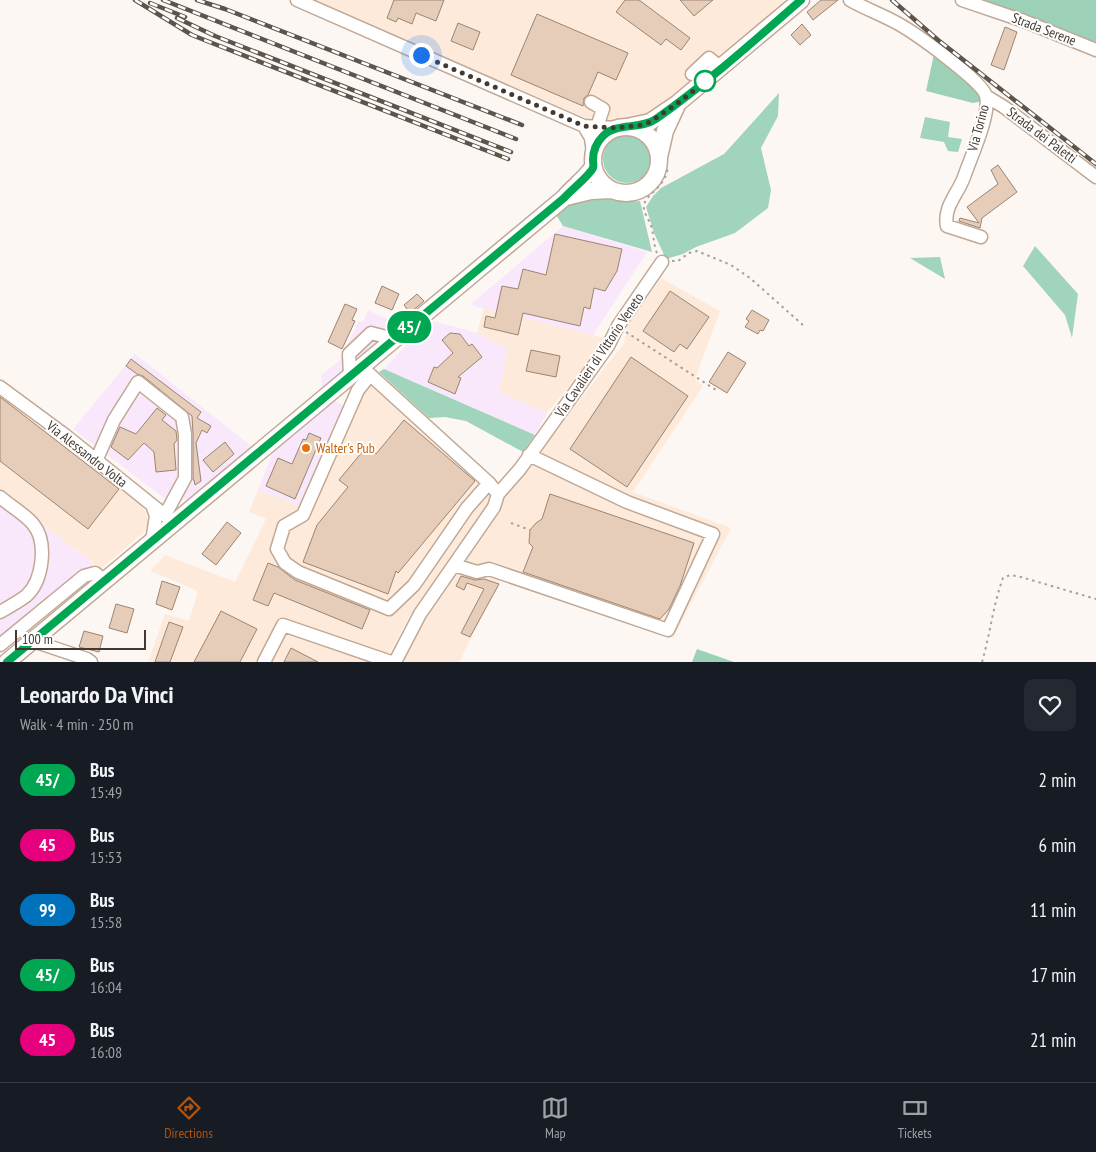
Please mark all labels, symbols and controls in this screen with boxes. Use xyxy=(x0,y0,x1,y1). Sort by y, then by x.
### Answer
street label: Strada Serene xyxy=(1009,9,1079,50)
your location xyxy=(409,43,434,68)
unlabelled marker xyxy=(694,70,716,92)
street label: Via Torino xyxy=(963,103,993,154)
street label: Strada dei Paletti xyxy=(1003,103,1081,167)
street label: Via Cavalieri di Vittorio Veneto xyxy=(550,289,647,422)
line badge: 45/ xyxy=(380,311,438,343)
text: 45/ xyxy=(397,315,421,338)
street label: Via Alessandro Volta xyxy=(42,416,131,491)
place label: Walter's Pub xyxy=(316,439,375,457)
marker: Walter's Pub xyxy=(300,442,312,454)
scale bar xyxy=(15,627,146,650)
text: 100 m xyxy=(22,630,53,648)
text: Leonardo Da Vinci xyxy=(20,679,174,710)
button: heart xyxy=(1024,679,1076,731)
text: Walk · 4 min · 250 m xyxy=(20,714,133,734)
text: Bus xyxy=(90,758,114,782)
text: 45/ xyxy=(36,768,59,791)
text: 2 min xyxy=(1039,768,1076,792)
text: 15:49 xyxy=(90,782,122,802)
text: Bus xyxy=(90,823,114,847)
text: 45 xyxy=(39,833,56,856)
text: 6 min xyxy=(1039,833,1076,857)
text: 15:53 xyxy=(90,847,122,867)
text: Bus xyxy=(90,888,114,912)
text: 99 xyxy=(39,898,56,921)
text: 11 min xyxy=(1030,898,1076,922)
text: 15:58 xyxy=(90,912,122,932)
text: Bus xyxy=(90,953,114,977)
text: 45/ xyxy=(36,963,59,986)
text: 17 min xyxy=(1031,963,1076,987)
text: 16:04 xyxy=(90,977,122,997)
text: Bus xyxy=(90,1018,114,1042)
text: 45 xyxy=(39,1028,56,1051)
text: 21 min xyxy=(1030,1028,1076,1052)
text: 16:08 xyxy=(90,1042,122,1062)
tab: Directions xyxy=(164,1094,213,1142)
tab: Map xyxy=(541,1094,569,1142)
tab: Tickets xyxy=(898,1094,932,1142)

